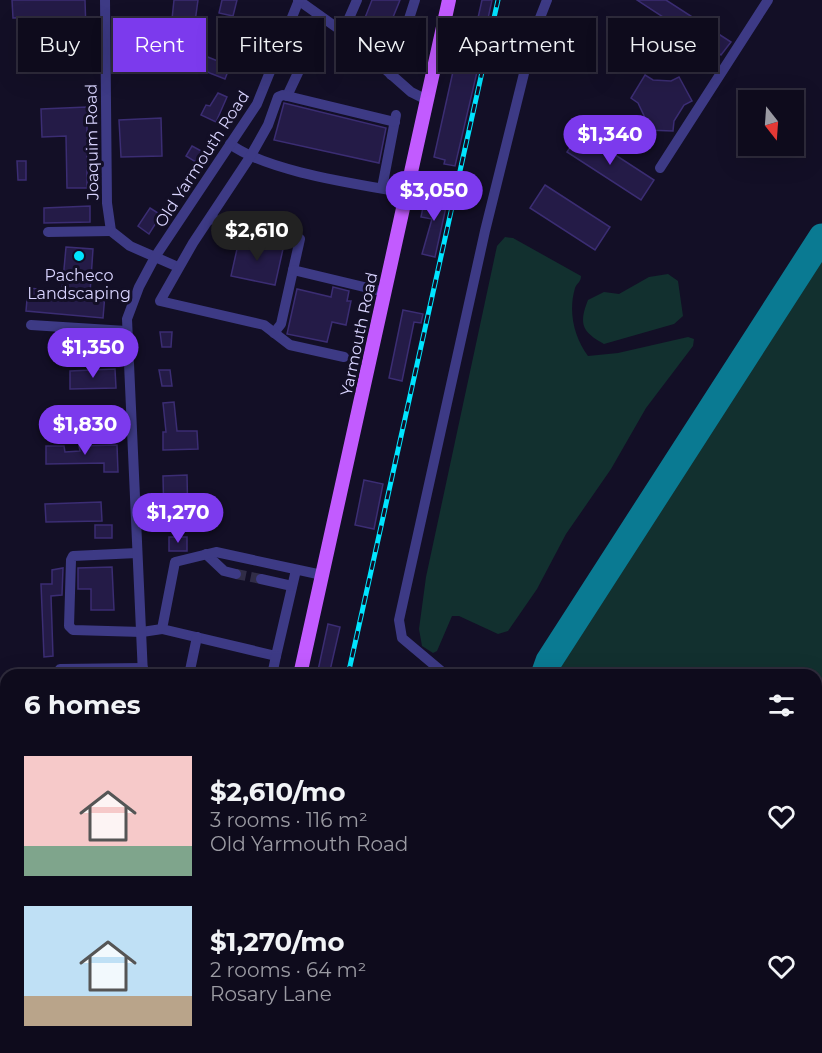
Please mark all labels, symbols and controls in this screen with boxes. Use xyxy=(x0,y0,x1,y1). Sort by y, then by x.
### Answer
chip: Buy xyxy=(18,18,101,72)
chip: Rent xyxy=(113,18,206,72)
chip: Filters xyxy=(218,18,324,72)
chip: New xyxy=(336,18,426,72)
chip: Apartment xyxy=(438,18,596,72)
chip: House xyxy=(608,18,718,72)
street label: Joaquim Road xyxy=(81,84,103,201)
street label: Old Yarmouth Road xyxy=(151,87,253,231)
north arrow xyxy=(738,90,804,156)
map controls xyxy=(738,90,804,156)
pin: $1,340 xyxy=(561,115,659,166)
text: $1,340 xyxy=(577,122,643,146)
pin: $3,050 xyxy=(385,171,483,222)
text: $3,050 xyxy=(400,178,468,202)
pin: $2,610 xyxy=(208,211,306,262)
text: $2,610 xyxy=(225,218,289,242)
marker: Pacheco Landscaping xyxy=(72,249,86,263)
place label: Pacheco Landscaping xyxy=(27,266,131,303)
street label: Yarmouth Road xyxy=(337,270,381,398)
pin: $1,350 xyxy=(44,328,142,379)
text: $1,350 xyxy=(62,335,124,359)
pin: $1,830 xyxy=(36,405,134,456)
text: $1,830 xyxy=(53,412,117,436)
pin: $1,270 xyxy=(129,493,227,544)
text: $1,270 xyxy=(146,500,210,524)
text: 6 homes xyxy=(24,689,141,721)
icon: filters xyxy=(765,689,798,722)
text: $2,610/mo xyxy=(210,776,346,808)
icon: home xyxy=(72,780,144,852)
icon: heart xyxy=(765,800,798,833)
text: 3 rooms · 116 m² xyxy=(210,808,368,832)
text: Old Yarmouth Road xyxy=(210,832,408,856)
text: $1,270/mo xyxy=(210,926,345,958)
icon: home xyxy=(72,930,144,1002)
icon: heart xyxy=(765,950,798,983)
text: 2 rooms · 64 m² xyxy=(210,958,366,982)
text: Rosary Lane xyxy=(210,982,332,1006)

